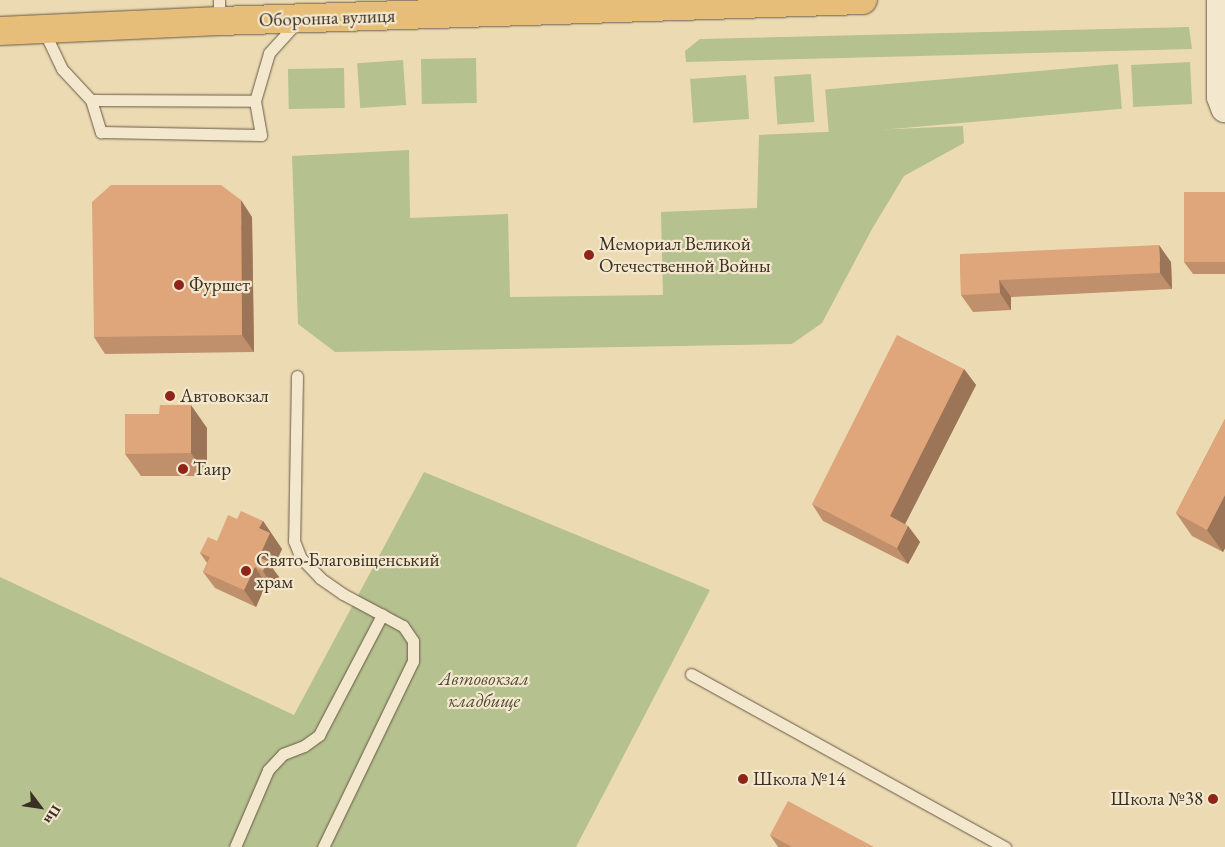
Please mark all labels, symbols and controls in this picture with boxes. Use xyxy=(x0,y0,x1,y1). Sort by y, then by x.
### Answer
street label: Оборонна вулиця xyxy=(258,4,396,32)
place label: Мемориал Великой Отечественной Войны xyxy=(599,233,771,277)
marker: Мемориал Великой Отечественной Войны xyxy=(583,249,595,261)
place label: Фуршет xyxy=(189,274,250,296)
marker: Фуршет xyxy=(173,279,185,291)
place label: Автовокзал xyxy=(180,385,269,407)
marker: Автовокзал xyxy=(164,390,176,402)
place label: Таир xyxy=(193,458,231,480)
marker: Таир xyxy=(177,463,189,475)
place label: Свято-Благовіщенський храм xyxy=(256,549,440,593)
marker: Свято-Благовіщенський храм xyxy=(240,565,252,577)
park label: Автовокзал кладбище xyxy=(439,668,529,712)
place label: Школа №14 xyxy=(753,768,846,790)
marker: Школа №14 xyxy=(737,773,749,785)
north arrow xyxy=(15,782,65,832)
place label: Школа №38 xyxy=(1110,788,1203,810)
marker: Школа №38 xyxy=(1207,793,1219,805)
text: Пн xyxy=(40,802,66,828)

